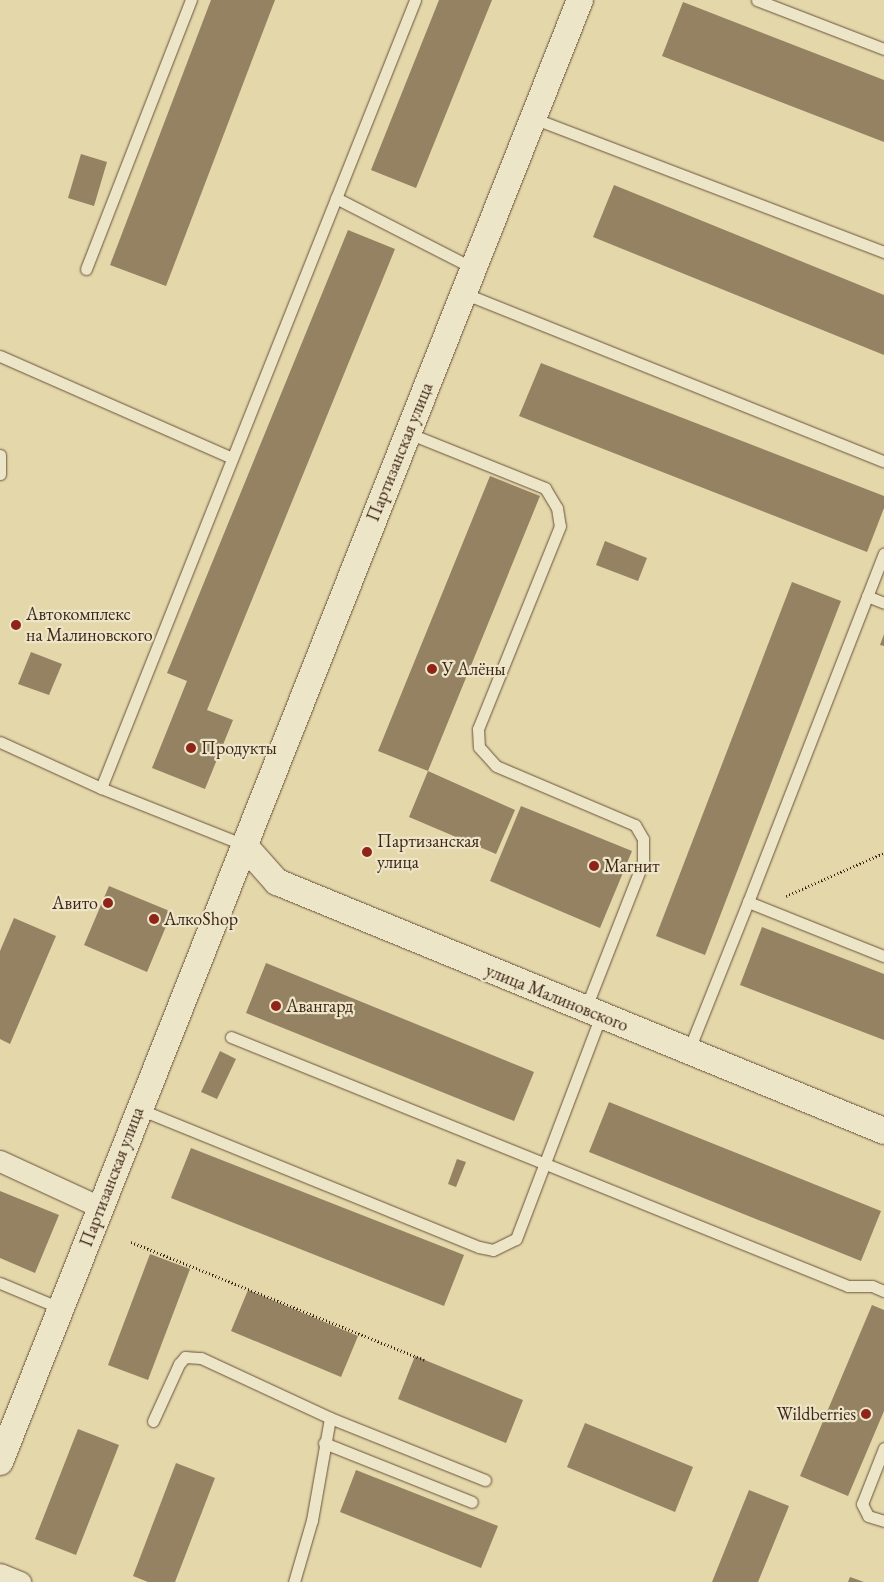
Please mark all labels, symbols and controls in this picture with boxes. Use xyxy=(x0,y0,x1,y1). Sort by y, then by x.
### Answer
street label: Партизанская улица xyxy=(362,379,438,525)
place label: Автокомплекс на Малиновского xyxy=(26,604,153,646)
marker: Автокомплекс на Малиновского xyxy=(10,619,22,631)
place label: У Алёны xyxy=(442,658,506,680)
marker: У Алёны xyxy=(426,663,438,675)
place label: Продукты xyxy=(201,737,277,759)
marker: Продукты xyxy=(185,742,197,754)
place label: Партизанская улица xyxy=(377,831,479,874)
marker: Партизанская улица xyxy=(361,846,373,858)
place label: Магнит xyxy=(604,855,660,877)
marker: Магнит xyxy=(588,860,600,872)
place label: Авито xyxy=(52,892,98,914)
marker: Авито xyxy=(102,897,114,909)
place label: АлкоShop xyxy=(164,908,238,930)
marker: АлкоShop xyxy=(148,913,160,925)
street label: улица Малиновского xyxy=(482,959,632,1037)
place label: Авангард xyxy=(286,995,353,1017)
marker: Авангард xyxy=(270,1000,282,1012)
street label: Партизанская улица xyxy=(75,1104,149,1250)
place label: Wildberries xyxy=(776,1403,856,1425)
marker: Wildberries xyxy=(860,1408,872,1420)

